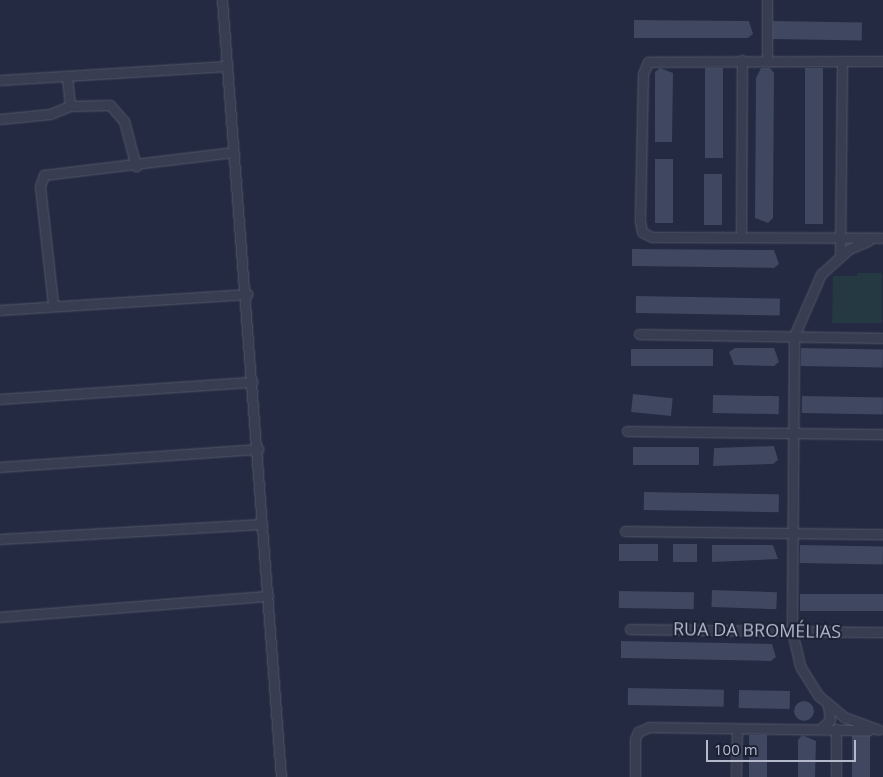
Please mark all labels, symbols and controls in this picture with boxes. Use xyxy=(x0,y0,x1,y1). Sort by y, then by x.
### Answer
street label: RUA DA BROMÉLIAS xyxy=(673,618,841,642)
scale bar xyxy=(708,730,858,762)
text: 100 m xyxy=(714,739,758,759)

